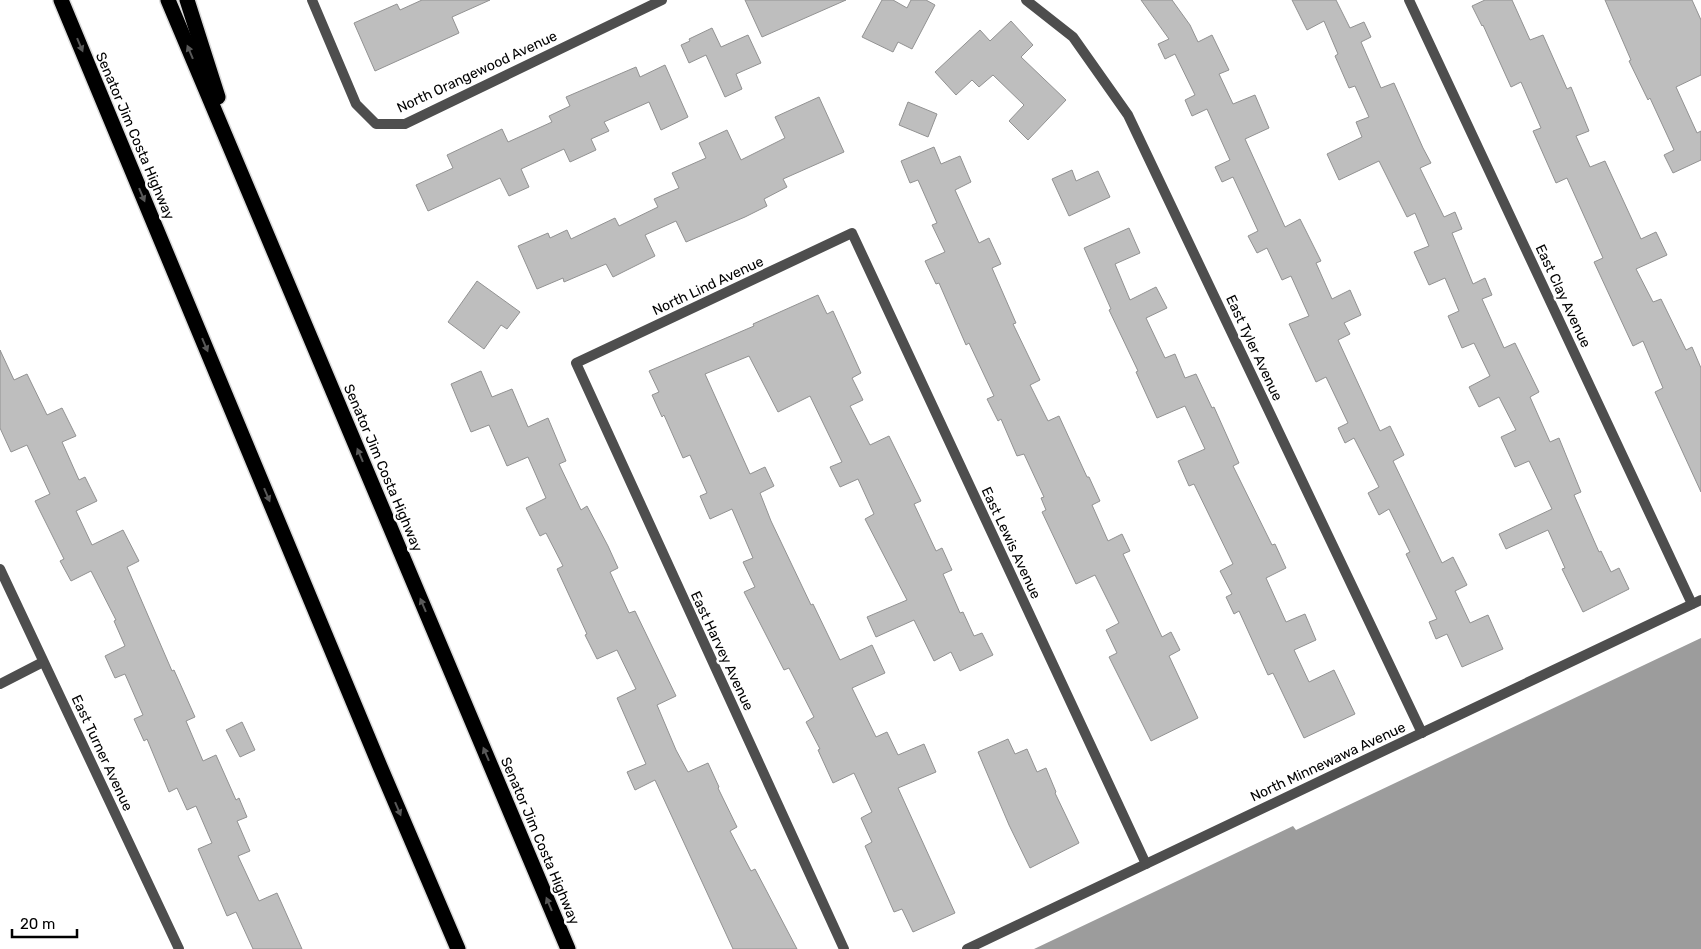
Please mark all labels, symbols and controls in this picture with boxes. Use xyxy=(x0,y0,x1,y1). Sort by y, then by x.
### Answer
street label: North Orangewood Avenue xyxy=(394,27,560,117)
one-way arrow xyxy=(76,38,84,52)
one-way arrow xyxy=(185,45,193,59)
street label: Senator Jim Costa Highway xyxy=(92,50,178,223)
one-way arrow xyxy=(139,188,147,202)
street label: East Clay Avenue xyxy=(1532,242,1594,350)
street label: North Lind Avenue xyxy=(650,253,766,319)
street label: East Tyler Avenue xyxy=(1222,292,1286,404)
one-way arrow xyxy=(201,338,209,352)
street label: Senator Jim Costa Highway xyxy=(340,382,426,555)
one-way arrow xyxy=(355,448,363,462)
street label: East Lewis Avenue xyxy=(978,484,1044,602)
one-way arrow xyxy=(263,488,271,503)
street label: East Harvey Avenue xyxy=(687,589,757,714)
one-way arrow xyxy=(418,598,426,612)
street label: East Turner Avenue xyxy=(68,692,136,814)
street label: North Minnewawa Avenue xyxy=(1248,718,1408,805)
one-way arrow xyxy=(482,746,490,761)
street label: Senator Jim Costa Highway xyxy=(497,755,583,928)
one-way arrow xyxy=(395,802,403,816)
one-way arrow xyxy=(545,896,553,911)
scale bar xyxy=(12,906,78,938)
text: 20 m xyxy=(20,915,55,933)

